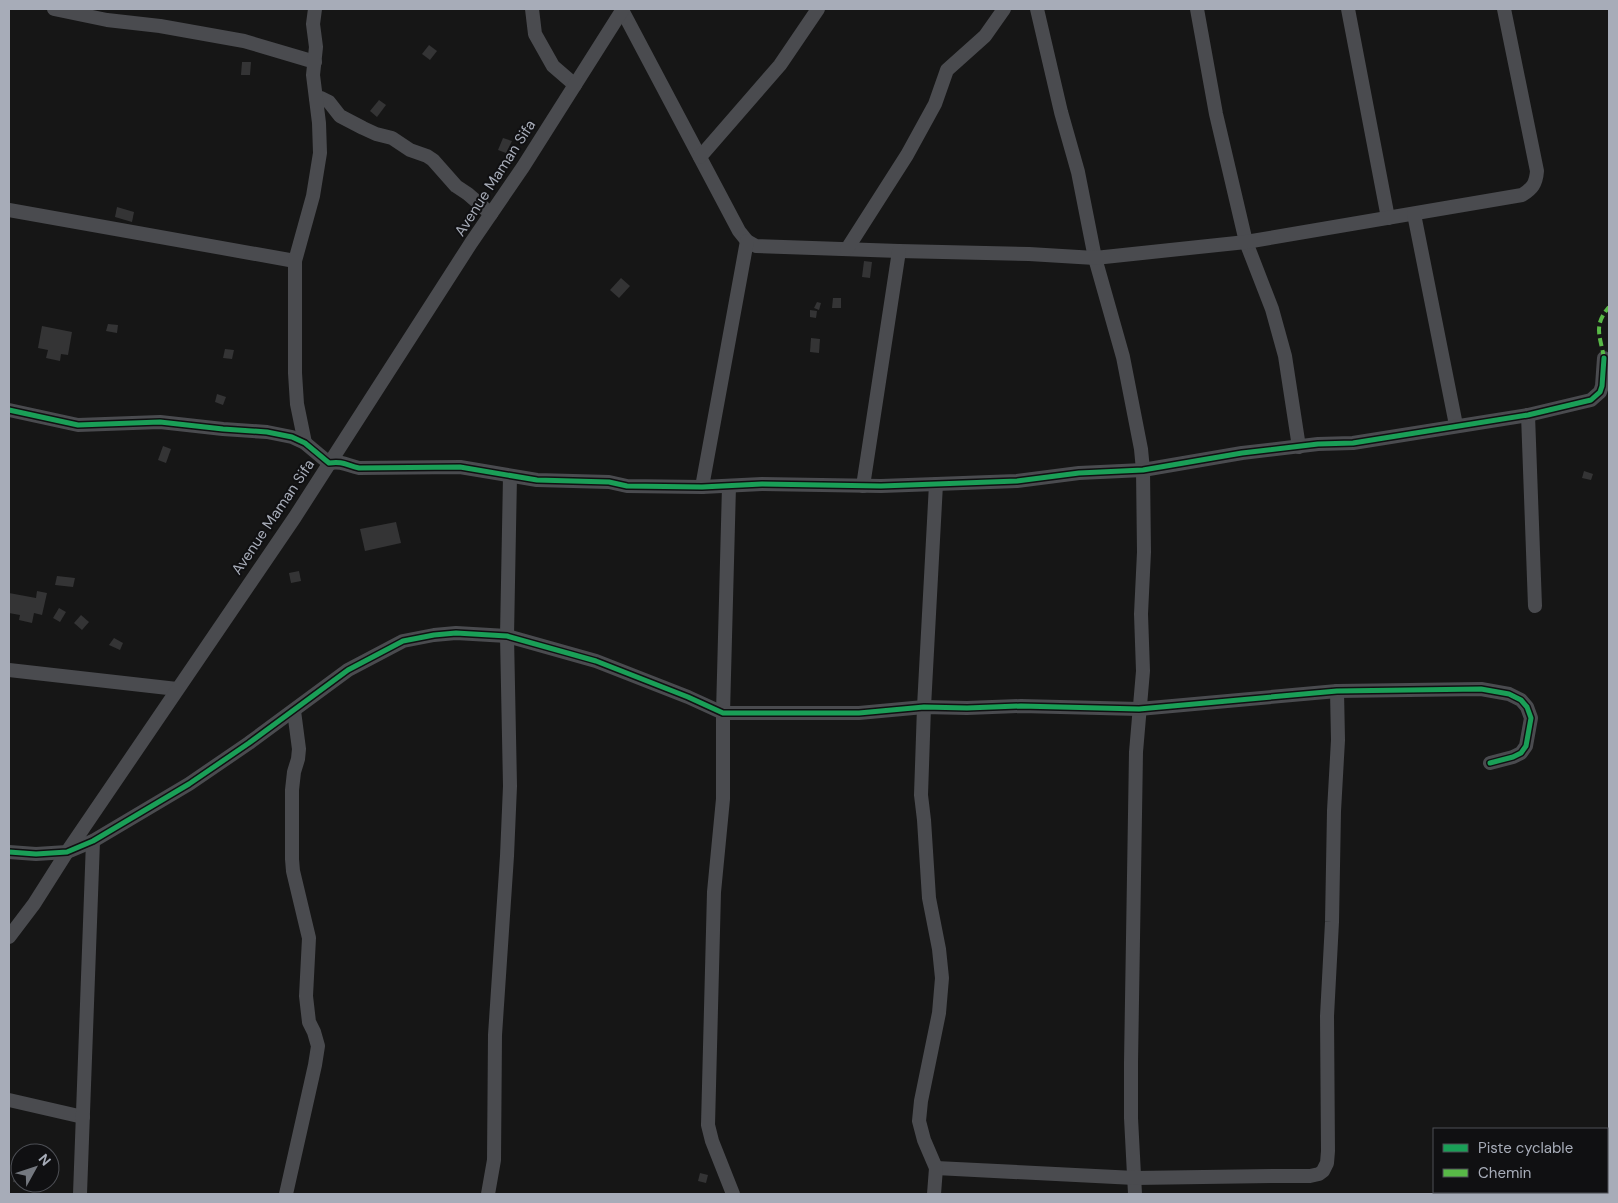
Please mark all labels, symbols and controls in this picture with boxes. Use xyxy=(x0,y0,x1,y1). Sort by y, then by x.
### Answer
street label: Avenue Maman Sifa xyxy=(450,116,540,240)
street label: Avenue Maman Sifa xyxy=(227,455,319,579)
legend xyxy=(1433,1128,1608,1193)
text: Piste cyclable xyxy=(1478,1138,1573,1158)
north arrow xyxy=(10,1143,60,1193)
text: N xyxy=(35,1150,55,1169)
text: Chemin xyxy=(1478,1163,1531,1183)

